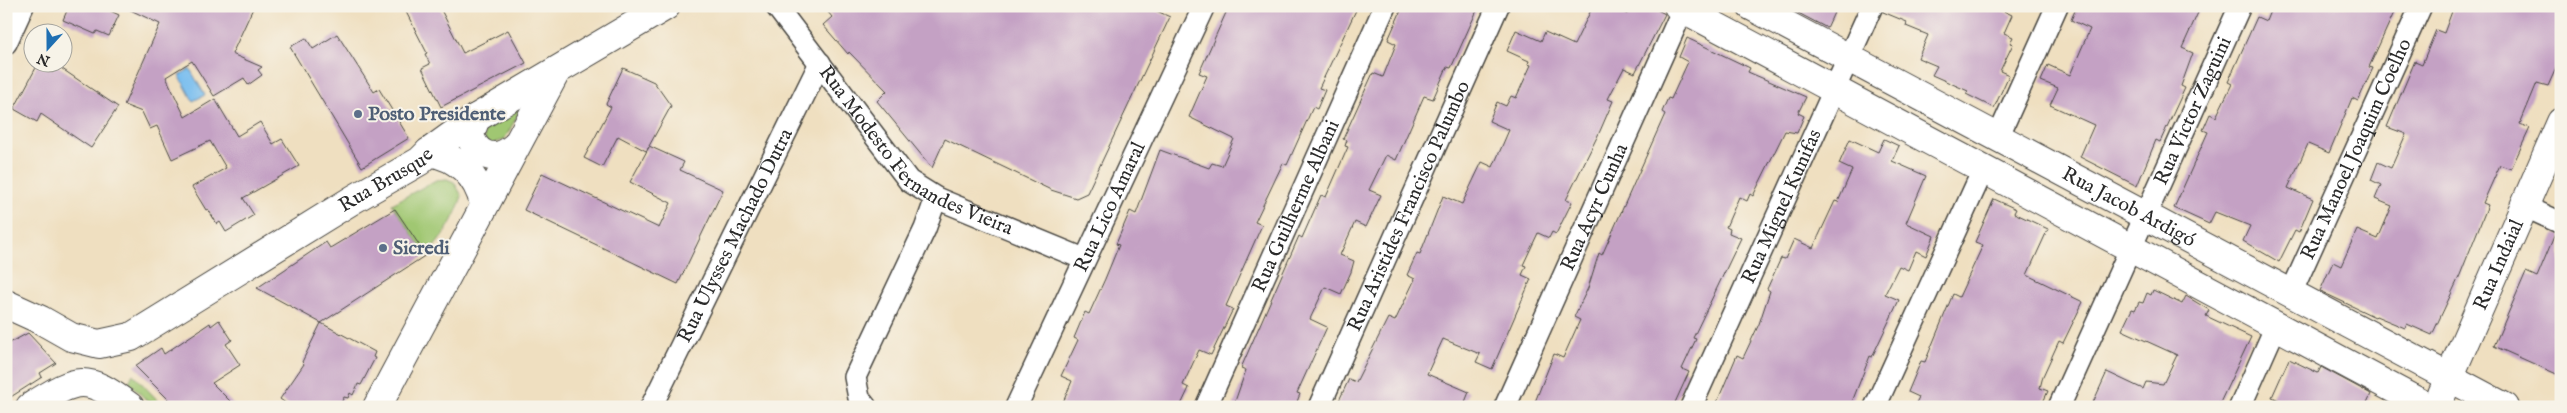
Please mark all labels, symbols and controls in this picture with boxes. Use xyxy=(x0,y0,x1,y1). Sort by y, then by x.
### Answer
north arrow xyxy=(22,22,72,72)
street label: Rua Victor Zaguini xyxy=(2148,33,2237,189)
street label: Rua Manoel Joaquim Coelho xyxy=(2295,34,2417,264)
text: N xyxy=(35,49,54,70)
street label: Rua Modesto Fernandes Vieira xyxy=(813,61,1017,241)
street label: Rua Aristides Francisco Palumbo xyxy=(1342,77,1476,335)
place label: Posto Presidente xyxy=(368,102,507,127)
marker: Posto Presidente xyxy=(352,108,364,120)
street label: Rua Guilherme Albani xyxy=(1246,116,1345,296)
street label: Rua Ulysses Machado Dutra xyxy=(672,124,799,347)
street label: Rua Miguel Kunifas xyxy=(1736,125,1827,288)
street label: Rua Lico Amaral xyxy=(1069,137,1151,276)
street label: Rua Acyr Cunha xyxy=(1555,139,1634,275)
street label: Rua Brusque xyxy=(334,142,439,218)
street label: Rua Jacob Ardigó xyxy=(2058,161,2200,253)
street label: Rua Indaial xyxy=(2468,215,2530,314)
place label: Sicredi xyxy=(393,236,450,261)
marker: Sicredi xyxy=(377,242,389,254)

